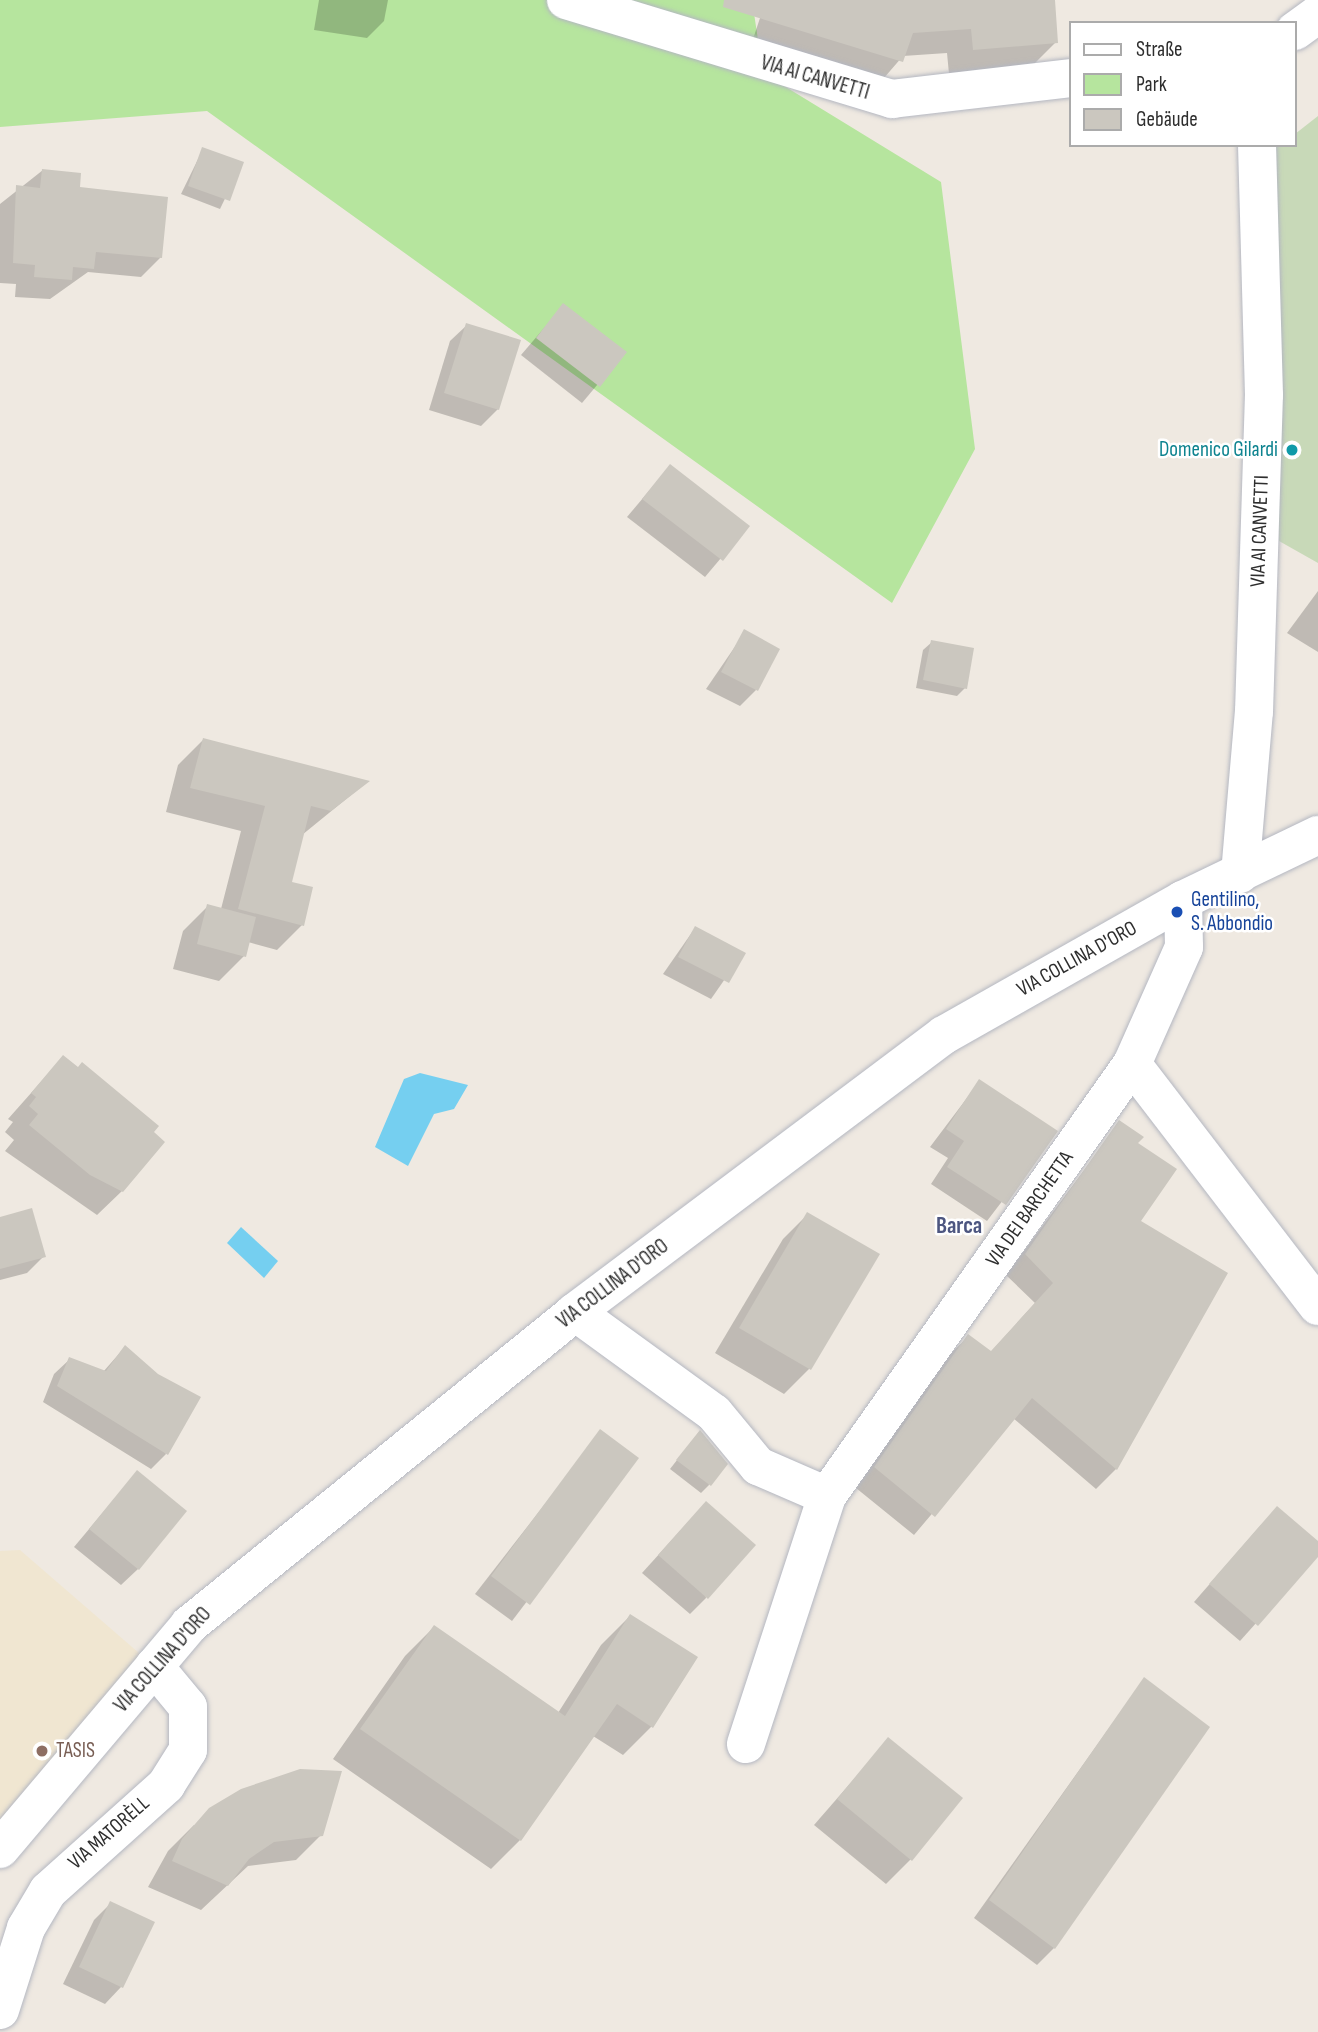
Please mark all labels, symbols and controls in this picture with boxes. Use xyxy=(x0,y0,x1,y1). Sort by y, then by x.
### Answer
legend xyxy=(1070,21,1297,147)
text: Straße xyxy=(1136,37,1182,62)
street label: VIA AI CANVETTI xyxy=(758,50,872,106)
text: Park xyxy=(1136,72,1167,97)
text: Gebäude xyxy=(1136,107,1198,132)
place label: Domenico Gilardi xyxy=(1159,437,1278,463)
marker: Domenico Gilardi xyxy=(1284,442,1300,458)
street label: VIA AI CANVETTI xyxy=(1245,475,1275,587)
place label: Gentilino, S. Abbondio xyxy=(1191,887,1273,937)
marker: Gentilino, S. Abbondio xyxy=(1169,904,1185,920)
street label: VIA COLLINA D'ORO xyxy=(1013,916,1141,1002)
street label: VIA DEI BARCHETTA xyxy=(981,1146,1079,1272)
district label: Barca xyxy=(936,1212,982,1240)
street label: VIA COLLINA D'ORO xyxy=(552,1234,674,1334)
street label: VIA COLLINA D'ORO xyxy=(109,1602,217,1718)
place label: TASIS xyxy=(56,1738,95,1764)
marker: TASIS xyxy=(34,1743,50,1759)
street label: VIA MATORÈLL xyxy=(63,1791,155,1875)

